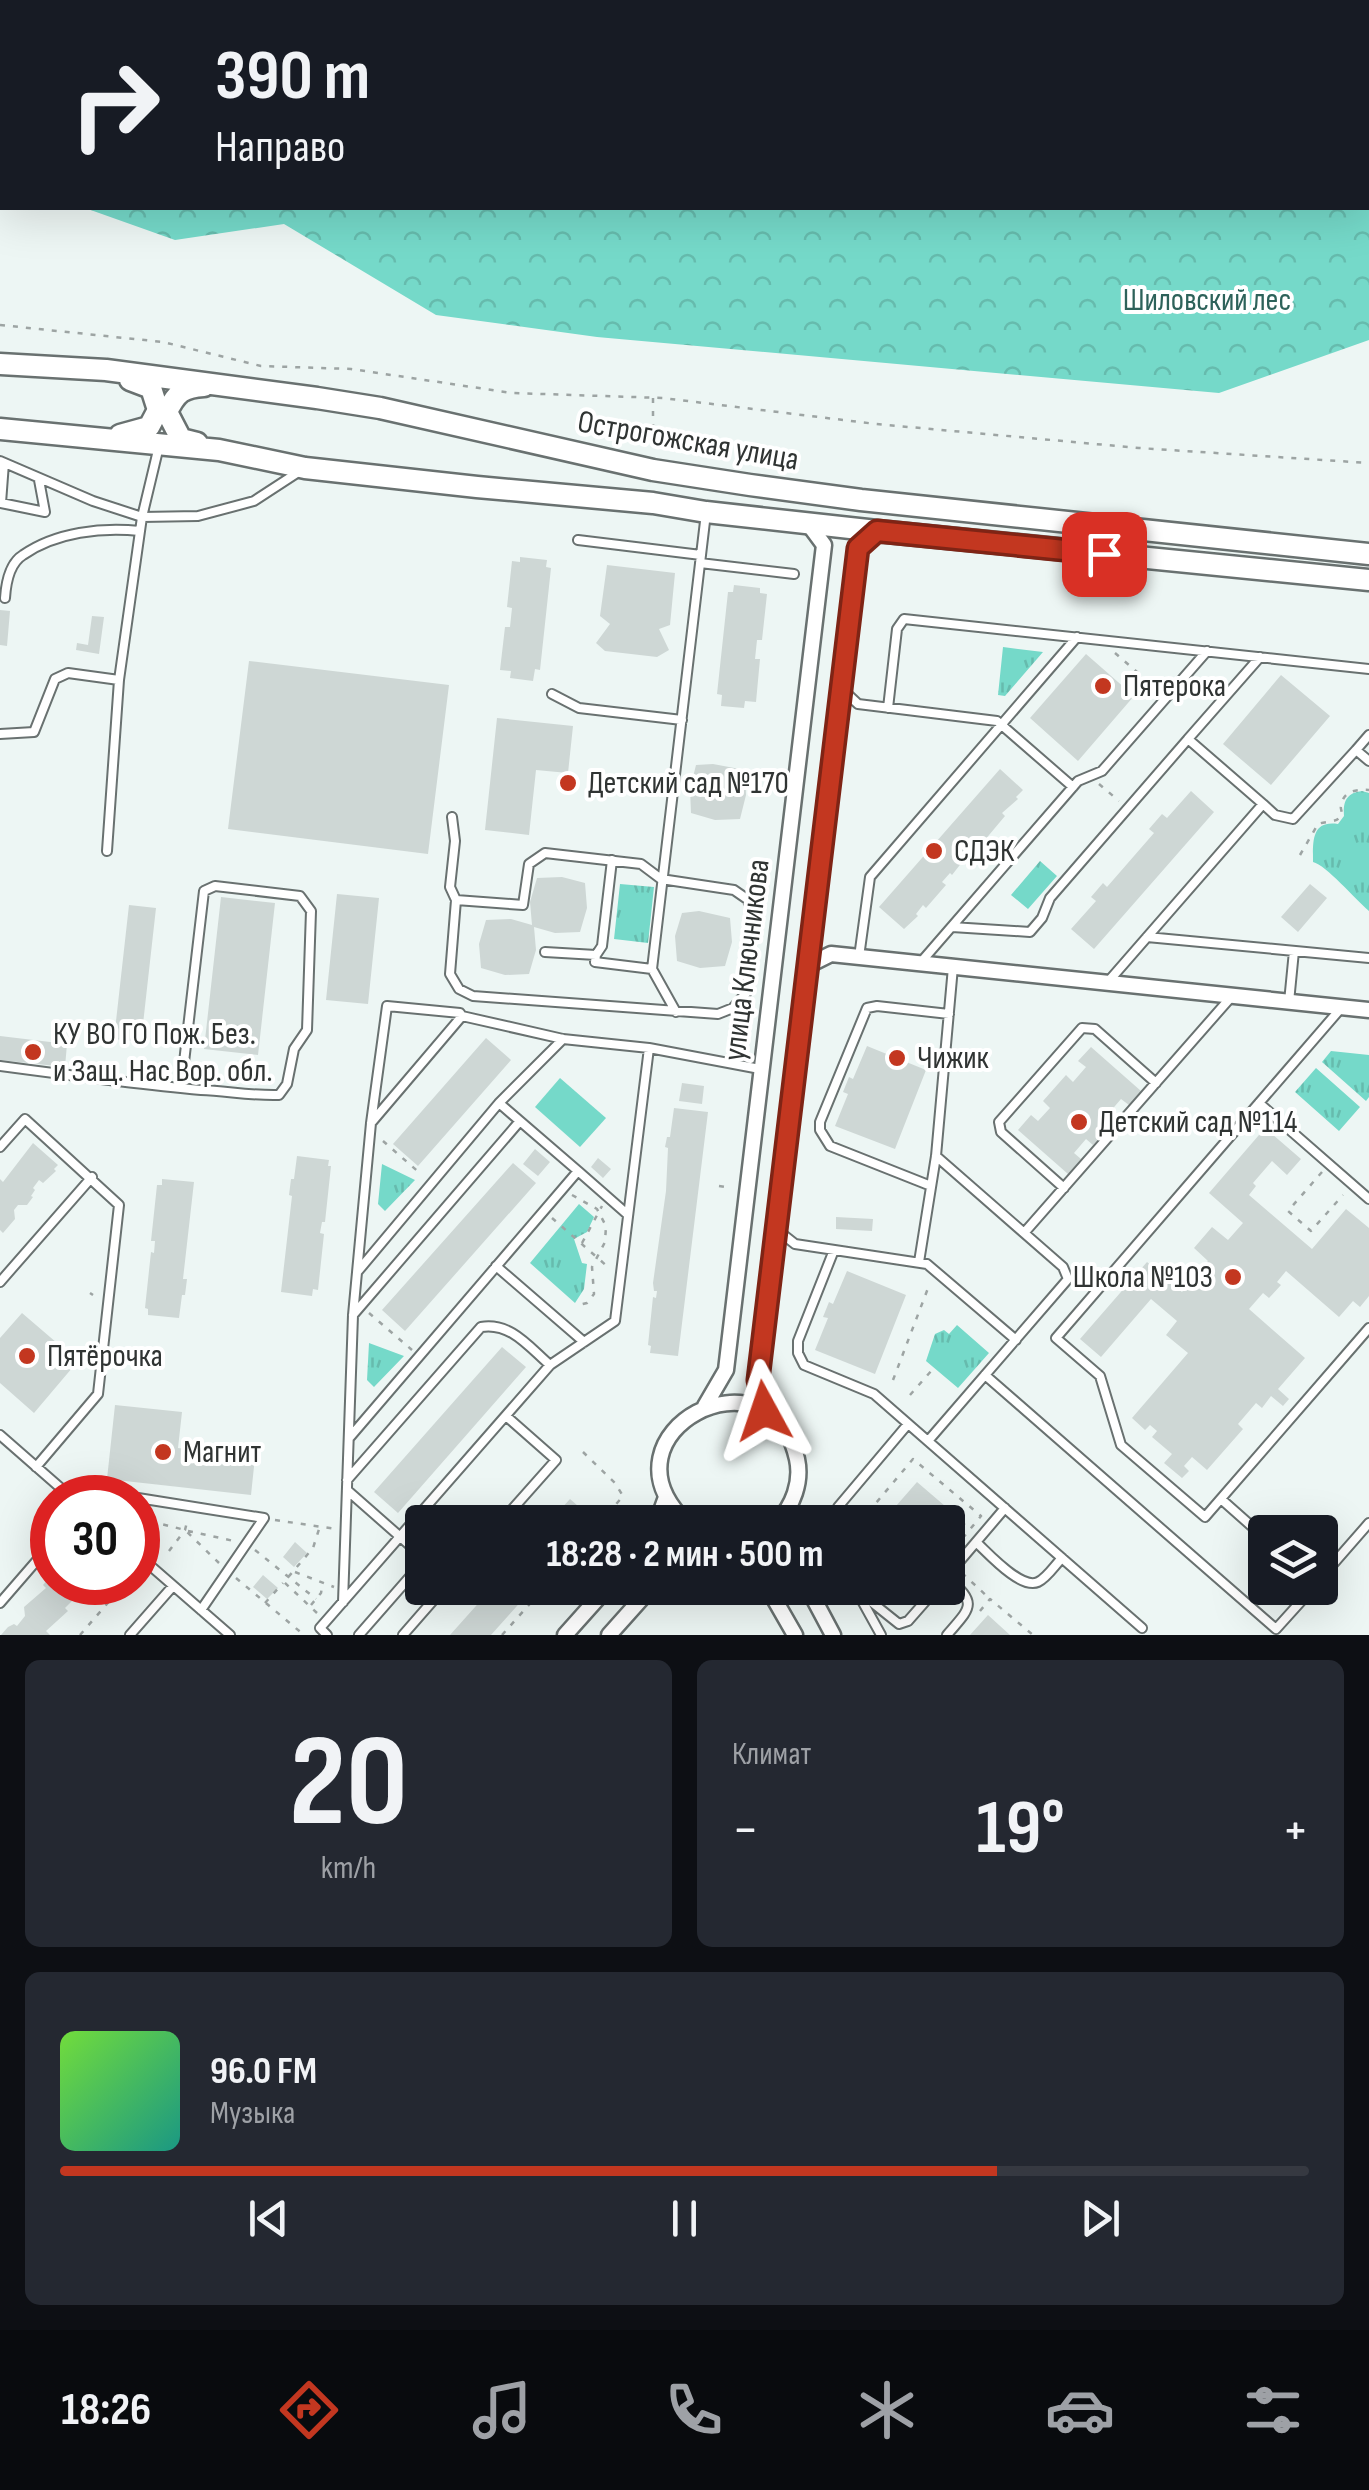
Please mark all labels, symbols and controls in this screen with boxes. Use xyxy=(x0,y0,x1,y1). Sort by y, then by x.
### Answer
text: 390 m xyxy=(215,35,370,119)
icon: right xyxy=(50,40,180,170)
text: Направо xyxy=(215,120,345,175)
park label: Шиловский лес xyxy=(1123,281,1291,320)
street label: Острогожская улица xyxy=(574,402,802,480)
pin xyxy=(1062,512,1147,597)
icon: arrive xyxy=(1077,527,1132,582)
place label: Пятерока xyxy=(1123,667,1226,706)
marker: Пятерока xyxy=(1092,675,1114,697)
place label: Детский сад №170 xyxy=(588,764,789,803)
marker: Детский сад №170 xyxy=(557,772,579,794)
place label: СДЭК xyxy=(954,832,1015,871)
marker: СДЭК xyxy=(923,840,945,862)
street label: улица Ключникова xyxy=(715,857,779,1063)
place label: КУ ВО ГО Пож. Без. и Защ. Нас Вор. обл. xyxy=(53,1015,273,1091)
place label: Чижик xyxy=(917,1039,990,1078)
marker: КУ ВО ГО Пож. Без. и Защ. Нас Вор. обл. xyxy=(22,1041,44,1063)
marker: Чижик xyxy=(886,1047,908,1069)
place label: Детский сад №114 xyxy=(1099,1103,1297,1142)
marker: Детский сад №114 xyxy=(1068,1111,1090,1133)
place label: Школа №103 xyxy=(1073,1258,1213,1297)
marker: Школа №103 xyxy=(1222,1266,1244,1288)
place label: Пятёрочка xyxy=(47,1337,163,1376)
marker: Пятёрочка xyxy=(16,1345,38,1367)
position arrow xyxy=(712,1359,816,1463)
place label: Магнит xyxy=(183,1433,262,1472)
marker: Магнит xyxy=(152,1441,174,1463)
speed limit sign: 30 xyxy=(30,1475,160,1605)
map controls xyxy=(1248,1515,1338,1605)
button: layers xyxy=(1248,1515,1338,1605)
text: 18:28 · 2 мин · 500 m xyxy=(546,1532,824,1577)
text: 20 xyxy=(289,1706,408,1862)
text: Климат xyxy=(732,1735,811,1774)
text: 19° xyxy=(976,1784,1065,1875)
text: − xyxy=(732,1797,759,1864)
text: + xyxy=(1282,1797,1309,1864)
text: km/h xyxy=(321,1849,376,1888)
text: 96.0 FM xyxy=(210,2049,317,2094)
text: Музыка xyxy=(210,2094,295,2133)
icon: previous xyxy=(241,2191,296,2246)
icon: pause xyxy=(657,2191,712,2246)
icon: next xyxy=(1073,2191,1128,2246)
icon: directions xyxy=(274,2375,344,2445)
icon: music xyxy=(467,2375,537,2445)
icon: phone xyxy=(659,2375,729,2445)
icon: climate xyxy=(852,2375,922,2445)
icon: car xyxy=(1045,2375,1115,2445)
icon: filters xyxy=(1238,2375,1308,2445)
text: 18:26 xyxy=(61,2383,151,2438)

